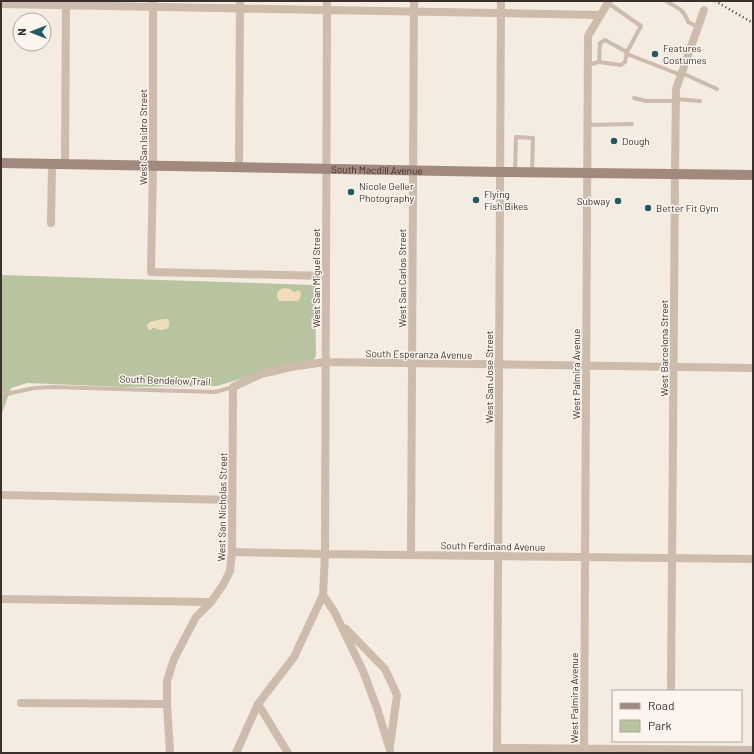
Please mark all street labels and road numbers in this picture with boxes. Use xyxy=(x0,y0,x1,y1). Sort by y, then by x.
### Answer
street label: West San Isidro Street xyxy=(137,89,149,185)
street label: South Macdill Avenue xyxy=(331,163,423,177)
street label: West San Miguel Street xyxy=(310,228,322,328)
street label: West San Carlos Street xyxy=(396,228,408,327)
street label: West Barcelona Street xyxy=(658,299,670,396)
street label: West Palmira Avenue xyxy=(570,329,582,419)
street label: West San Jose Street xyxy=(483,330,495,423)
street label: South Esperanza Avenue xyxy=(366,347,472,361)
street label: South Bendelow Trail xyxy=(119,372,211,388)
street label: West San Nicholas Street xyxy=(215,452,229,562)
street label: South Ferdinand Avenue xyxy=(440,539,546,553)
street label: West Palmira Avenue xyxy=(568,653,580,743)

